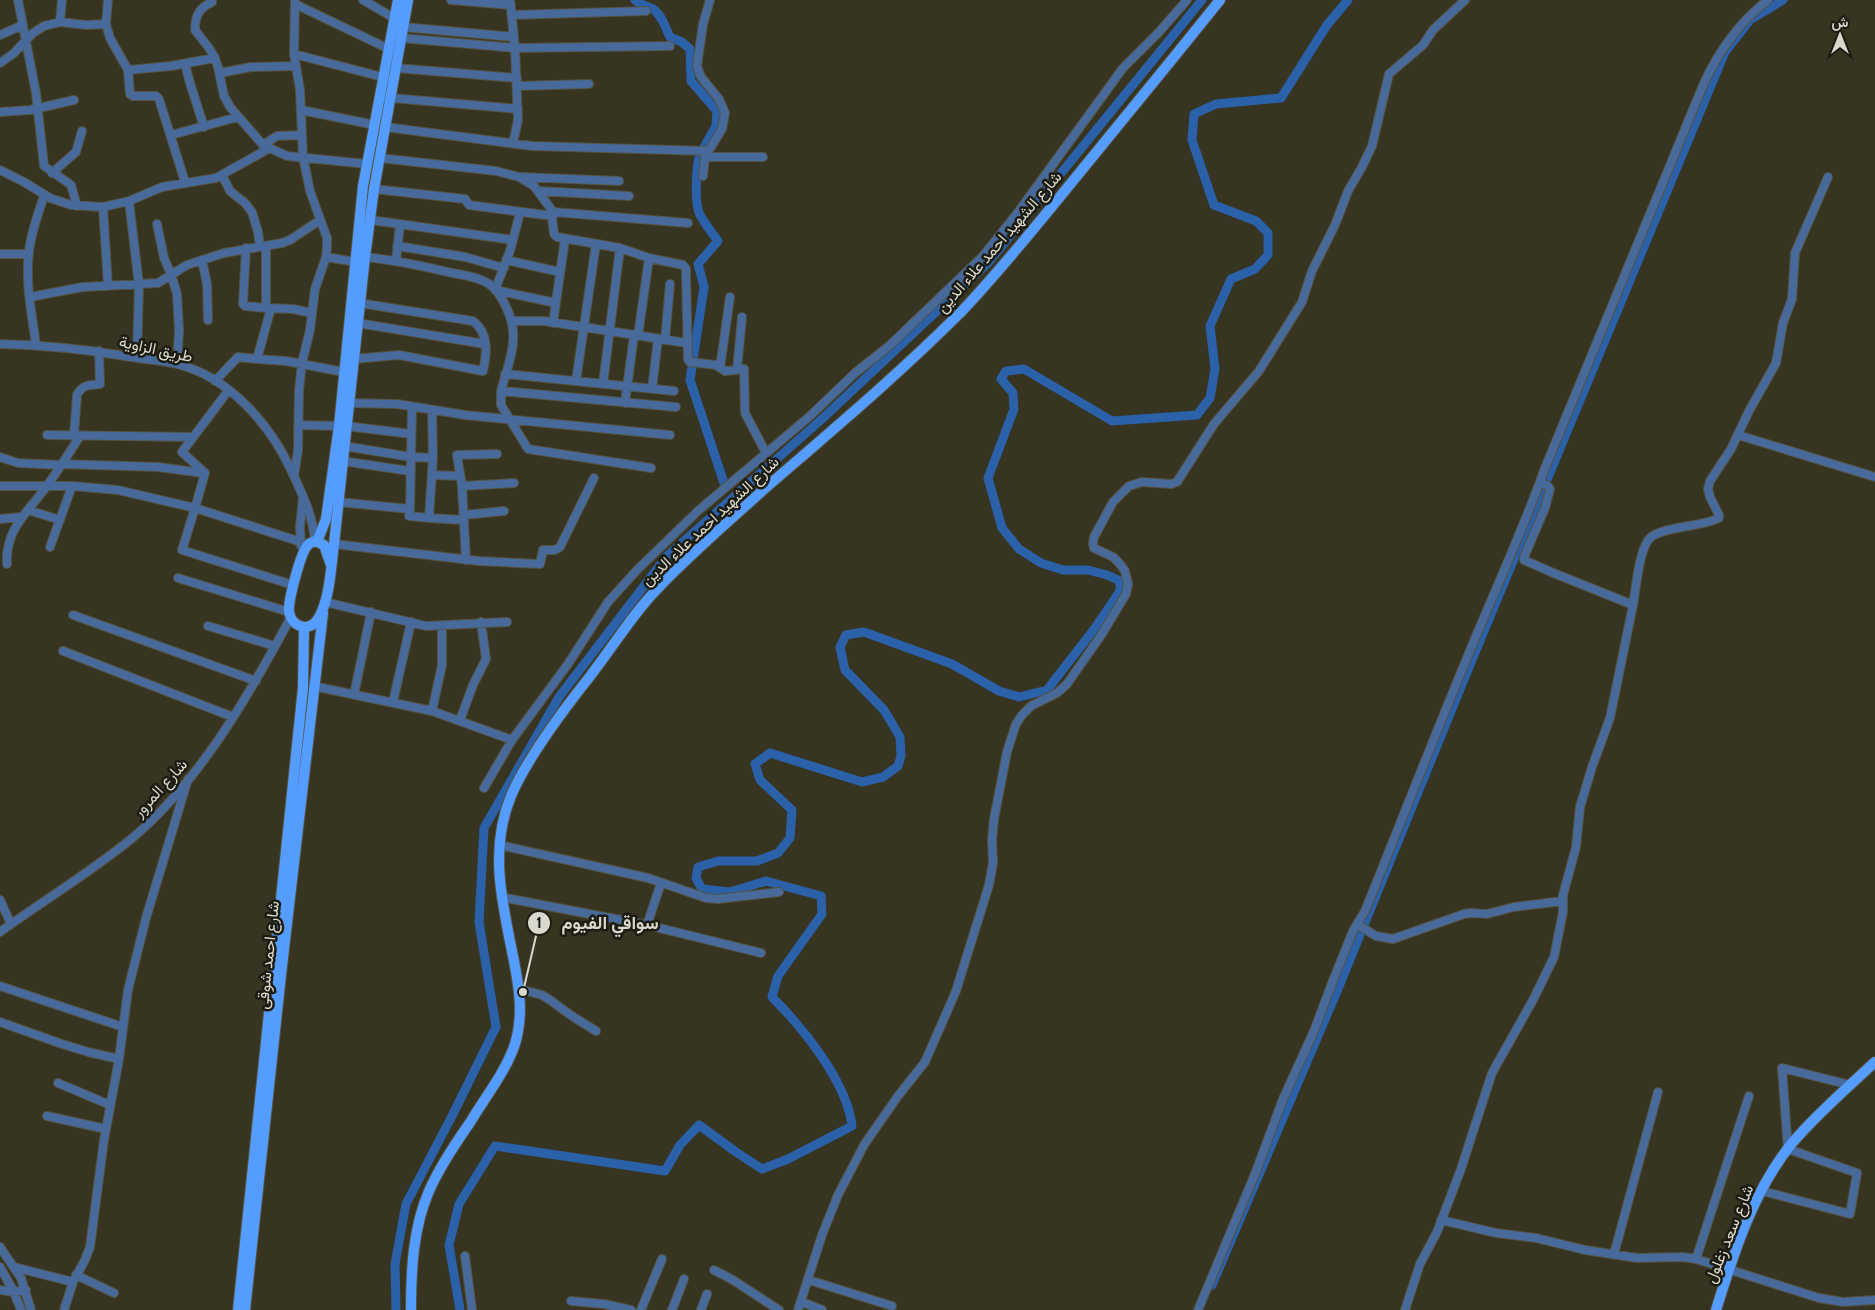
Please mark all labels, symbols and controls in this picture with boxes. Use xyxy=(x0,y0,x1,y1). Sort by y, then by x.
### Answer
north arrow xyxy=(1815,10,1865,60)
text: ش xyxy=(1832,13,1849,31)
street label: شارع الشهيد احمد علاء الدين xyxy=(932,167,1067,318)
street label: طريق الزاوية xyxy=(117,332,195,367)
street label: شارع الشهيد احمد علاء الدين xyxy=(637,452,784,591)
street label: شارع المرور xyxy=(128,755,193,823)
street label: شارع احمد شوقى xyxy=(253,900,285,1010)
callout: سواقي الفيوم xyxy=(526,906,668,939)
text: سواقي الفيوم xyxy=(561,912,659,938)
text: 1 xyxy=(536,914,542,932)
street label: شارع سعد زغلول xyxy=(1701,1182,1759,1287)

